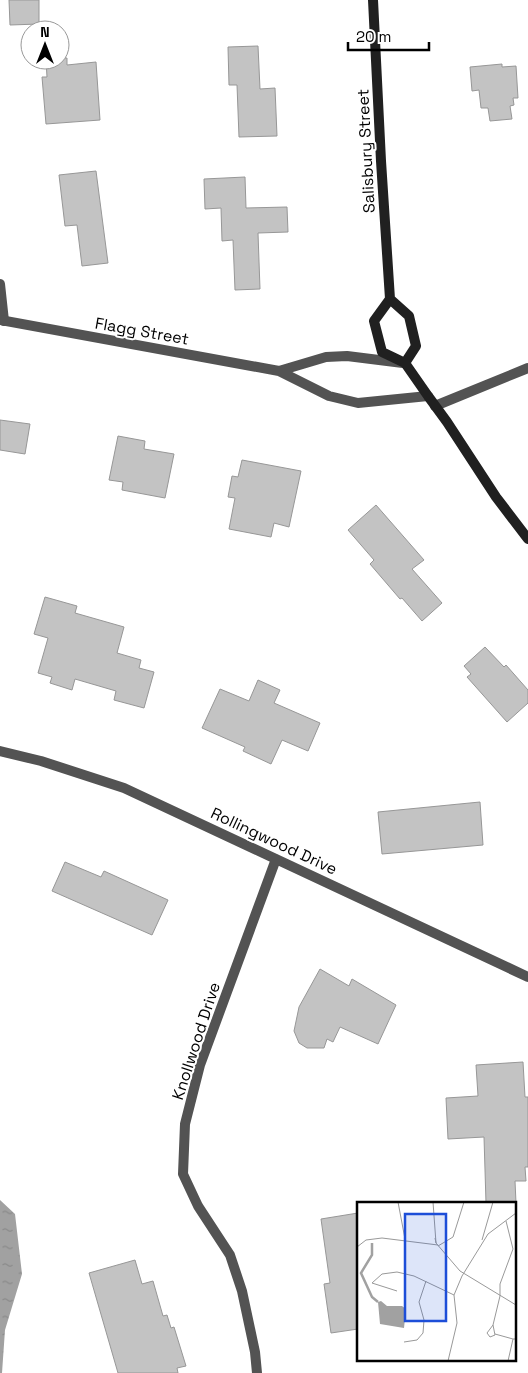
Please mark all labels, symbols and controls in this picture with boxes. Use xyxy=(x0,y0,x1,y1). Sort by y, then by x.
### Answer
north arrow xyxy=(20,20,70,70)
scale bar xyxy=(348,20,429,52)
text: N xyxy=(40,23,50,41)
text: 20 m xyxy=(356,27,391,46)
street label: Salisbury Street xyxy=(352,88,380,214)
street label: Flagg Street xyxy=(93,312,191,350)
street label: Rollingwood Drive xyxy=(207,803,341,879)
street label: Knollwood Drive xyxy=(167,980,225,1102)
inset map xyxy=(357,1202,516,1360)

